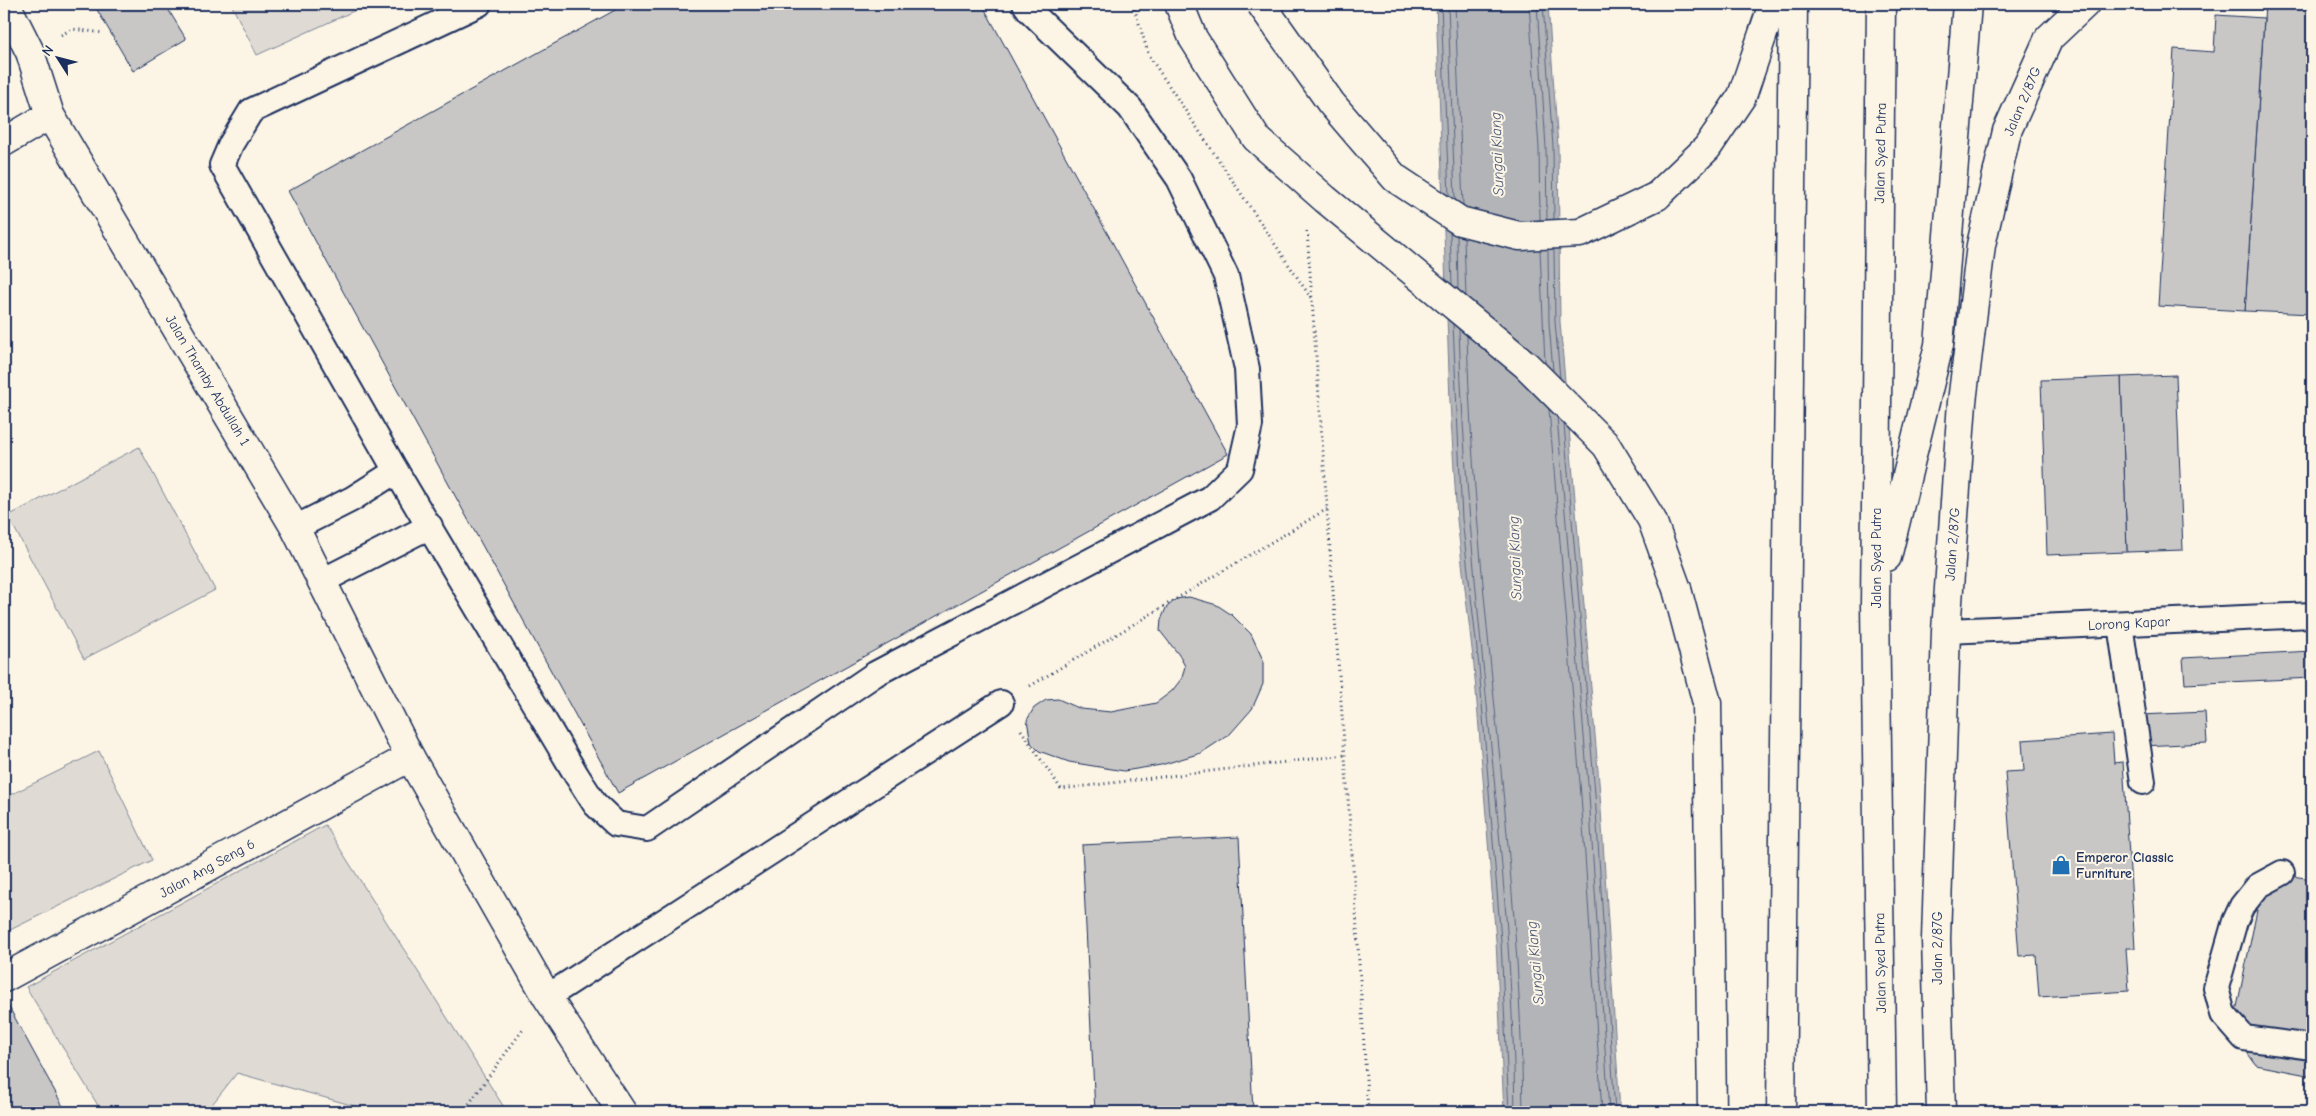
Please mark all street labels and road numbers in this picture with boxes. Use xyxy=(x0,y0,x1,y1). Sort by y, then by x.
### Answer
street label: Jalan 2/87G xyxy=(2000,64,2045,138)
street label: Jalan Syed Putra xyxy=(1871,103,1890,204)
street label: Jalan Thamby Abdullah 1 xyxy=(162,312,253,449)
street label: Jalan 2/87G xyxy=(1941,507,1964,581)
street label: Jalan Syed Putra xyxy=(1868,508,1885,608)
street label: Lorong Kapar xyxy=(2088,613,2171,634)
street label: Jalan Ang Seng 6 xyxy=(157,835,258,902)
street label: Jalan 2/87G xyxy=(1929,911,1946,985)
street label: Jalan Syed Putra xyxy=(1871,912,1890,1013)

